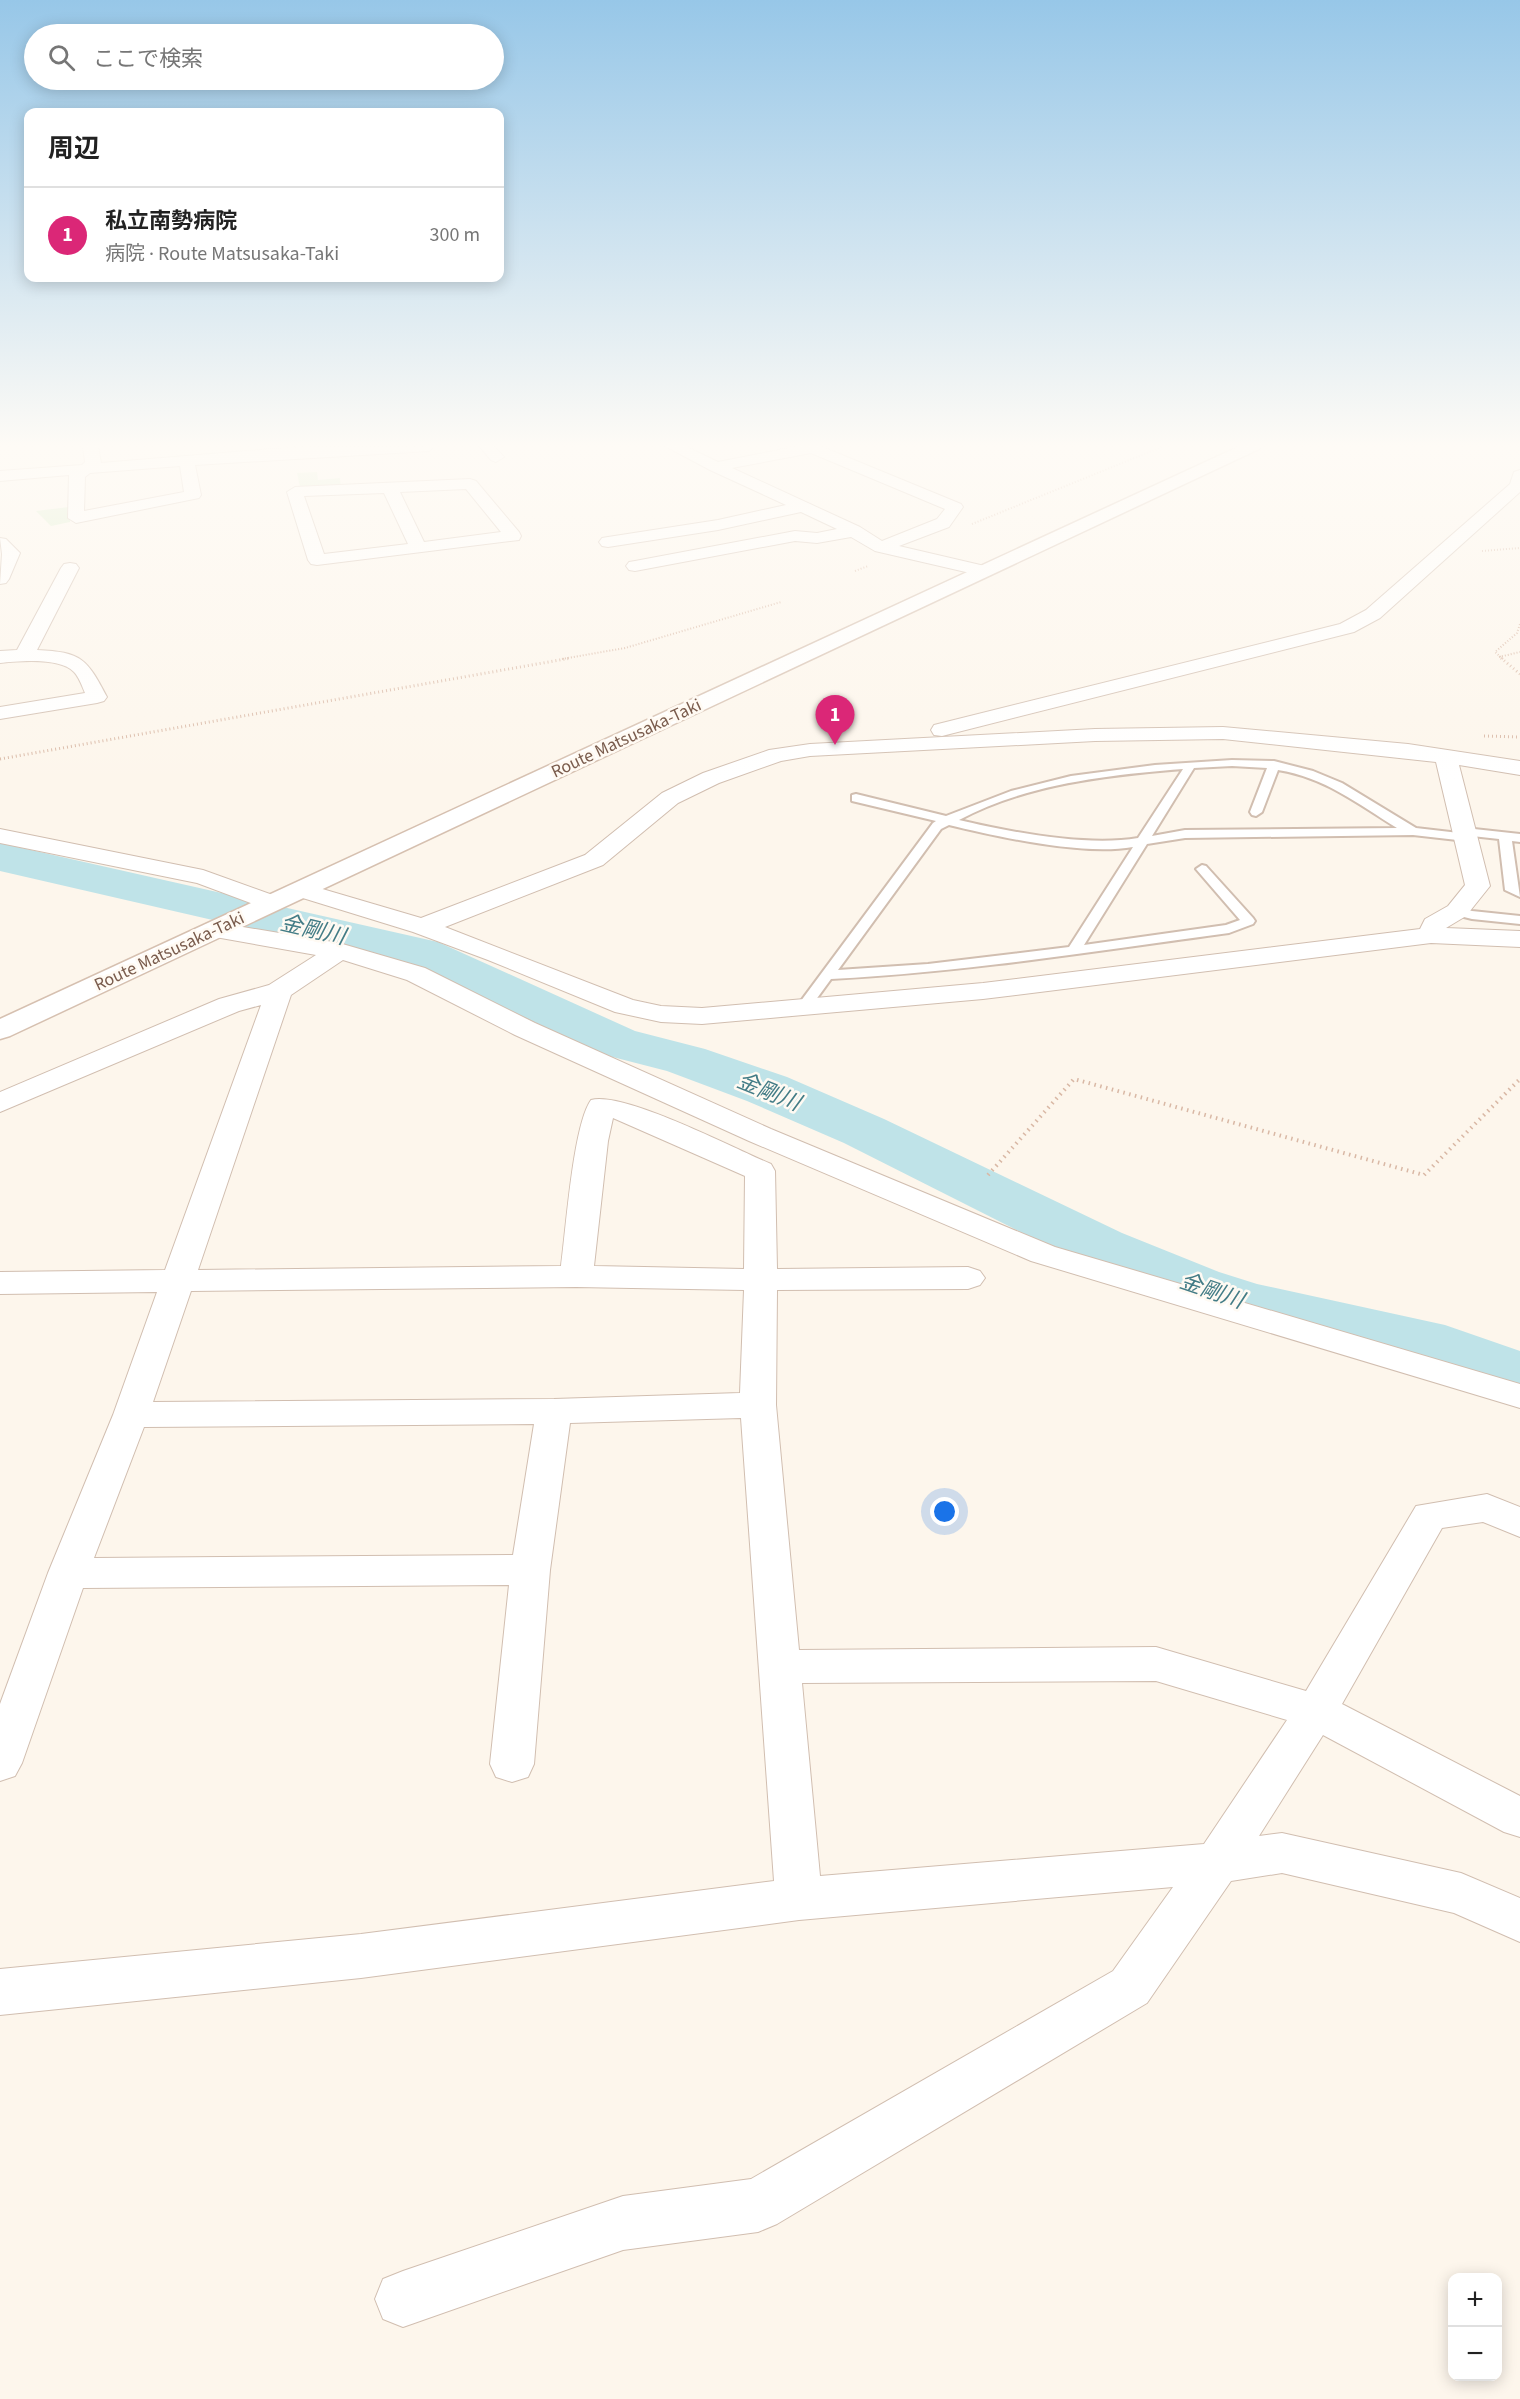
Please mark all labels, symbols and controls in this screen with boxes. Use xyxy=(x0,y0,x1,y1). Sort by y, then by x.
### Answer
search box xyxy=(24,24,504,90)
icon: search xyxy=(45,41,78,74)
text: ここで検索 xyxy=(93,43,203,75)
text: 周辺 xyxy=(48,130,100,167)
text: 私立南勢病院 xyxy=(105,205,237,237)
text: 1 xyxy=(62,221,73,249)
text: 300 m xyxy=(430,221,480,249)
text: 病院 · Route Matsusaka-Taki xyxy=(105,240,339,268)
street label: Route Matsusaka-Taki xyxy=(547,693,705,784)
pin: 1 xyxy=(816,696,854,745)
street label: Route Matsusaka-Taki xyxy=(90,906,248,997)
water label: 金剛川 xyxy=(277,907,350,953)
water label: 金剛川 xyxy=(732,1065,807,1120)
water label: 金剛川 xyxy=(1175,1265,1250,1317)
your location xyxy=(930,1497,959,1526)
map controls xyxy=(1448,2273,1502,2381)
button: + xyxy=(1448,2273,1502,2327)
button: − xyxy=(1448,2327,1502,2381)

